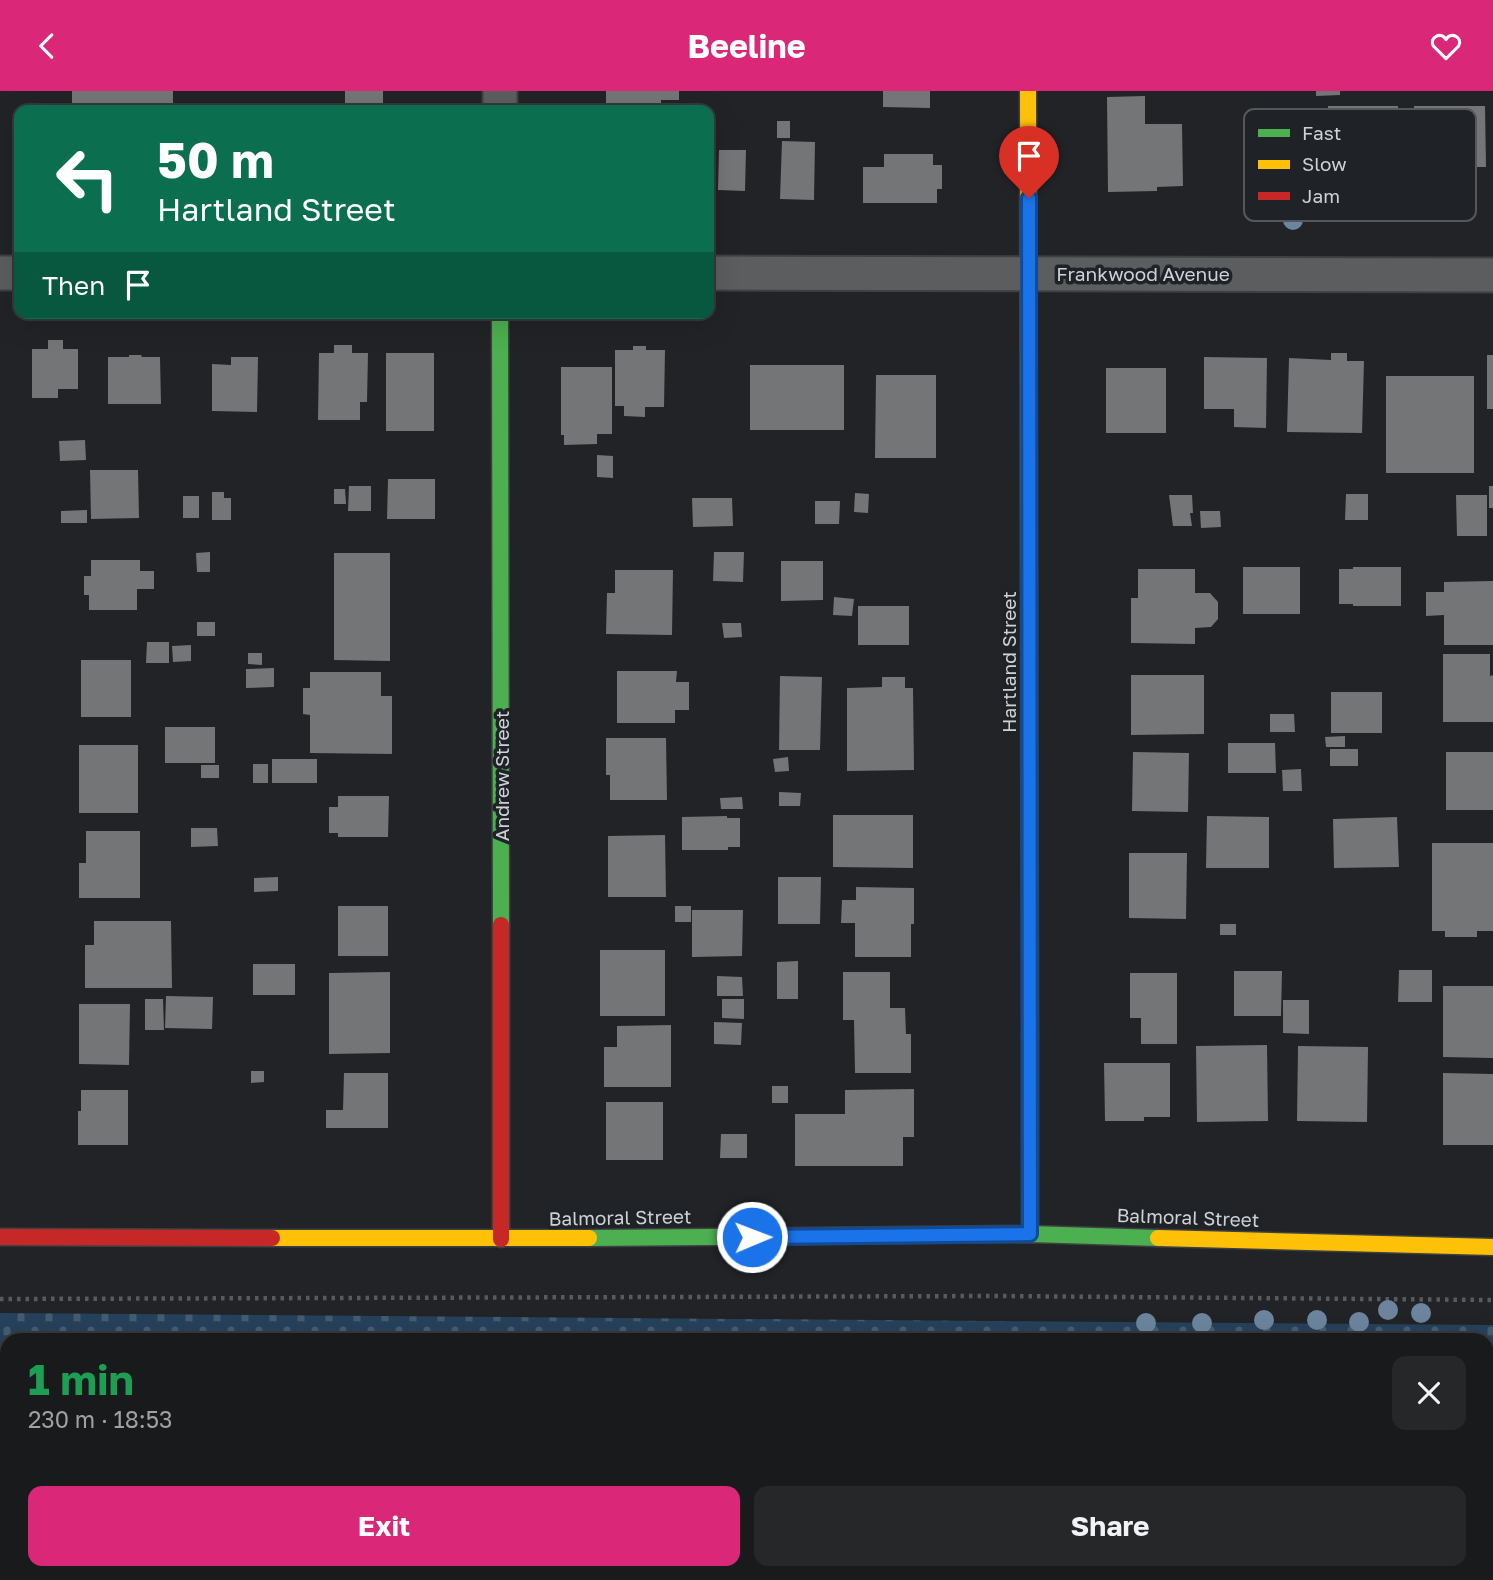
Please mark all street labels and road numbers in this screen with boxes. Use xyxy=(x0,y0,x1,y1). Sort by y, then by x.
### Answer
street label: Frankwood Avenue xyxy=(1056,262,1230,285)
street label: Hartland Street xyxy=(997,591,1020,733)
street label: Andrew Street xyxy=(490,711,513,841)
street label: Balmoral Street xyxy=(1116,1203,1260,1231)
street label: Balmoral Street xyxy=(548,1204,692,1230)

